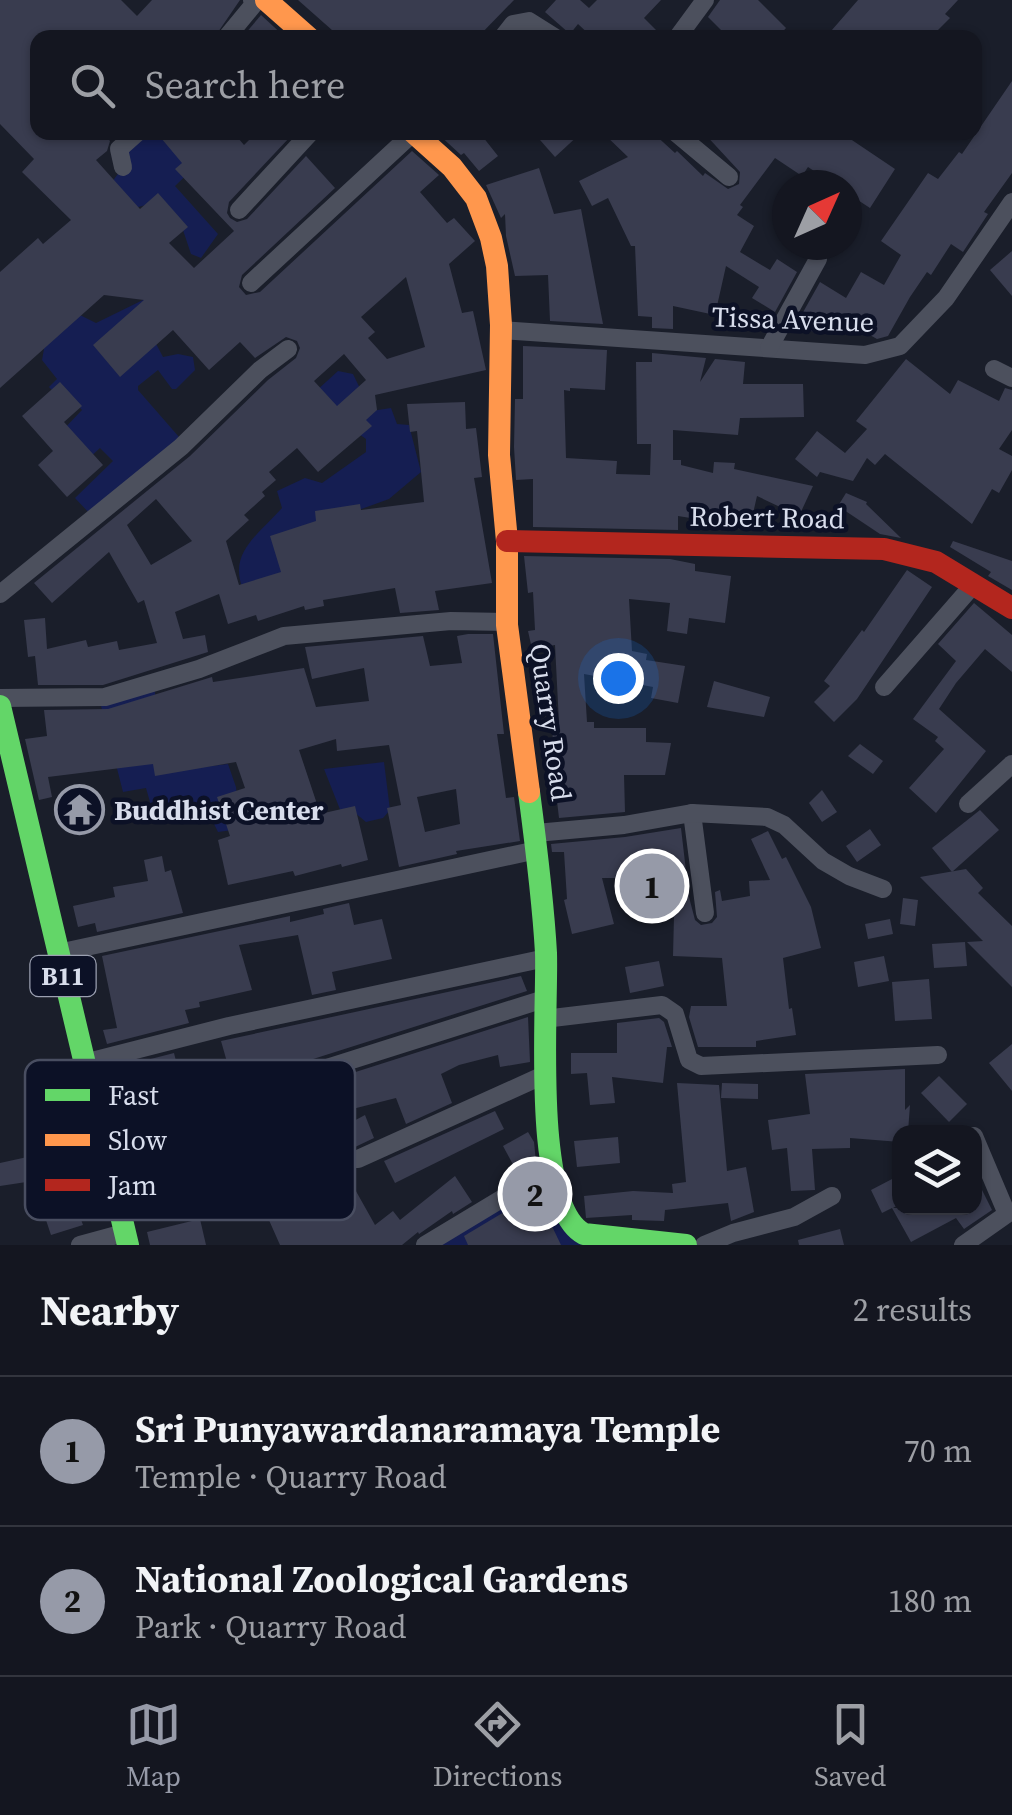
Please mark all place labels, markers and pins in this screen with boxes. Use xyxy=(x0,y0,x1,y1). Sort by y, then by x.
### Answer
temple icon: Buddhist Center xyxy=(53,784,105,836)
place label: Buddhist Center xyxy=(114,791,324,829)
pin: 1 xyxy=(620,848,684,924)
pin: 2 xyxy=(502,1156,568,1232)

